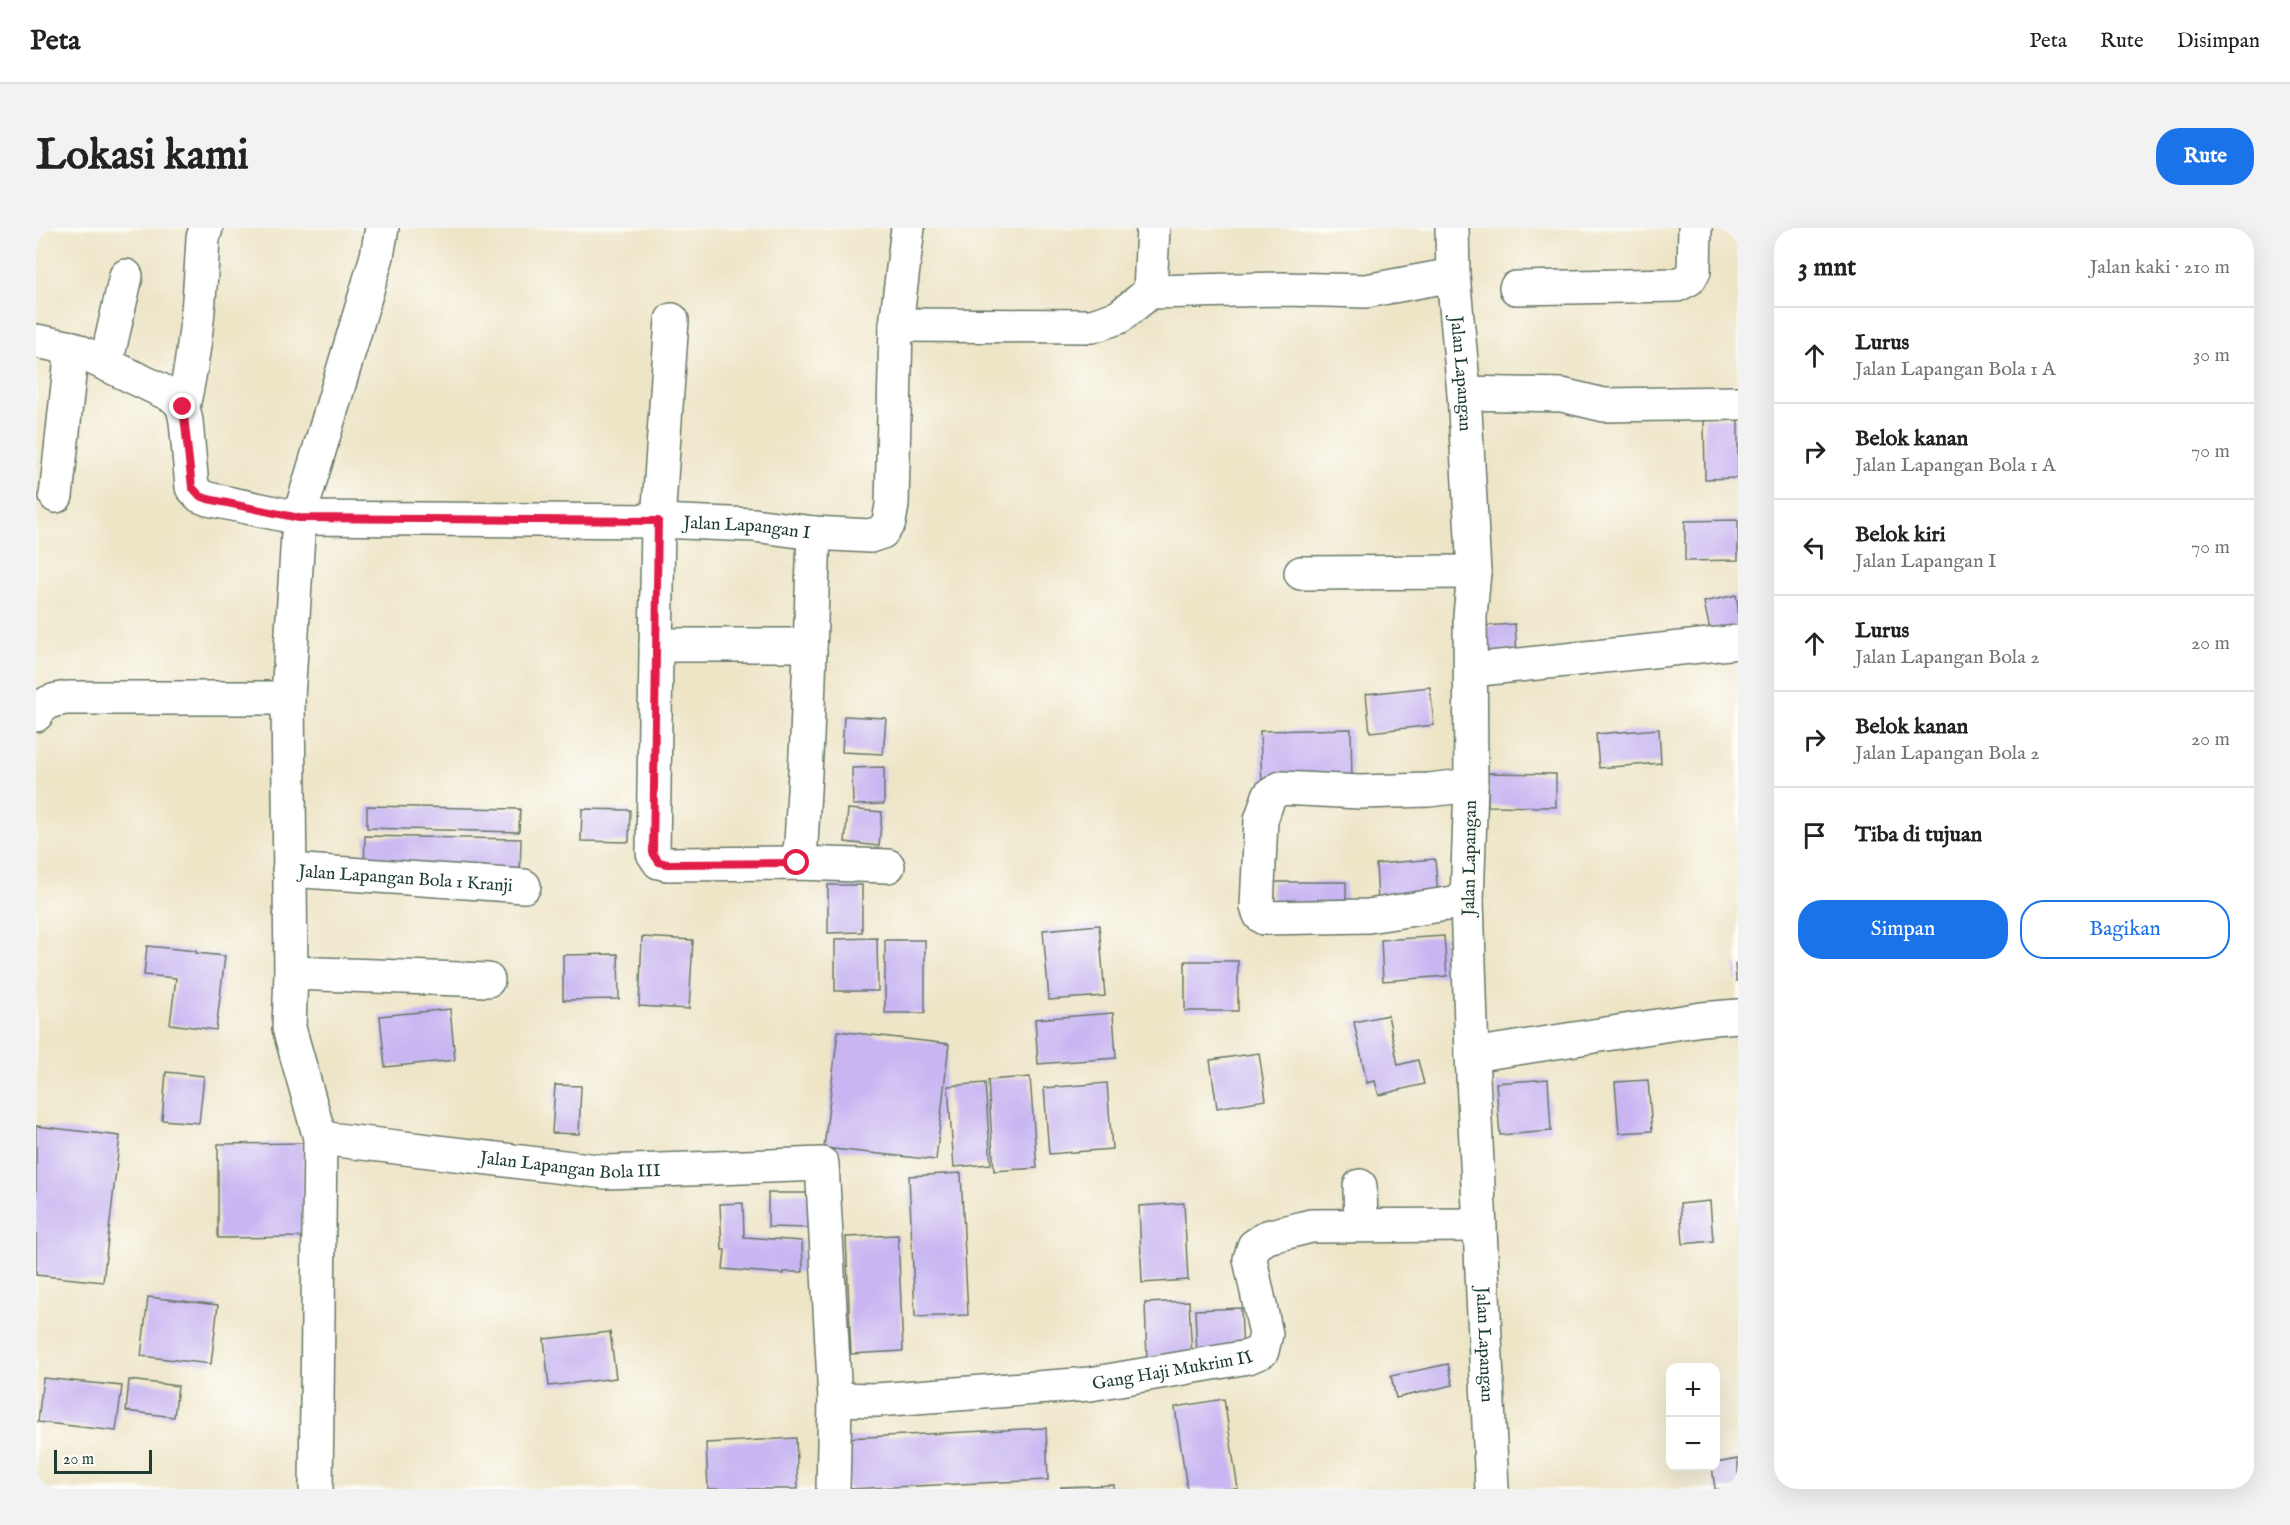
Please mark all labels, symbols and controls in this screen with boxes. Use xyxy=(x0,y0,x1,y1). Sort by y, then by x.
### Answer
text: Peta xyxy=(30,24,80,59)
text: Peta xyxy=(2029,28,2067,55)
text: Rute xyxy=(2100,28,2144,55)
text: Disimpan xyxy=(2177,28,2260,55)
button: Rute xyxy=(2156,128,2254,185)
text: Lokasi kami xyxy=(36,130,249,183)
text: 3 mnt xyxy=(1798,251,1856,284)
text: Jalan kaki · 210 m xyxy=(2090,255,2230,280)
street label: Jalan Lapangan xyxy=(1444,313,1476,432)
text: Lurus xyxy=(1855,329,1909,357)
icon: ahead xyxy=(1798,339,1831,372)
text: 30 m xyxy=(2193,343,2230,368)
text: Jalan Lapangan Bola 1 A xyxy=(1855,357,2056,382)
route end xyxy=(169,393,195,419)
text: Belok kanan xyxy=(1855,425,1968,453)
icon: right xyxy=(1798,435,1831,468)
text: 70 m xyxy=(2191,439,2230,464)
text: Jalan Lapangan Bola 1 A xyxy=(1855,453,2056,478)
street label: Jalan Lapangan I xyxy=(681,512,812,545)
text: Belok kiri xyxy=(1855,521,1946,549)
icon: left xyxy=(1798,531,1831,564)
text: 70 m xyxy=(2191,535,2230,560)
text: Jalan Lapangan I xyxy=(1855,549,1997,574)
text: Lurus xyxy=(1855,617,1909,645)
icon: ahead xyxy=(1798,627,1831,660)
text: 20 m xyxy=(2191,631,2230,656)
text: Jalan Lapangan Bola 2 xyxy=(1855,645,2040,670)
text: Belok kanan xyxy=(1855,713,1968,741)
icon: right xyxy=(1798,723,1831,756)
text: 20 m xyxy=(2191,727,2230,752)
text: Jalan Lapangan Bola 2 xyxy=(1855,741,2040,766)
street label: Jalan Lapangan xyxy=(1458,800,1483,918)
icon: arrive xyxy=(1798,819,1831,852)
text: Tiba di tujuan xyxy=(1855,821,1982,849)
route start xyxy=(783,849,809,875)
street label: Jalan Lapangan Bola 1 Kranji xyxy=(296,861,514,898)
button: Simpan xyxy=(1798,900,2008,959)
button: Bagikan xyxy=(2020,900,2230,959)
street label: Jalan Lapangan Bola III xyxy=(477,1147,661,1186)
street label: Jalan Lapangan xyxy=(1470,1284,1498,1403)
street label: Gang Haji Mukrim II xyxy=(1091,1346,1257,1396)
map controls xyxy=(1666,1363,1720,1471)
button: + xyxy=(1666,1363,1720,1417)
button: − xyxy=(1666,1417,1720,1471)
scale bar xyxy=(54,1447,152,1474)
text: 20 m xyxy=(63,1450,94,1470)

